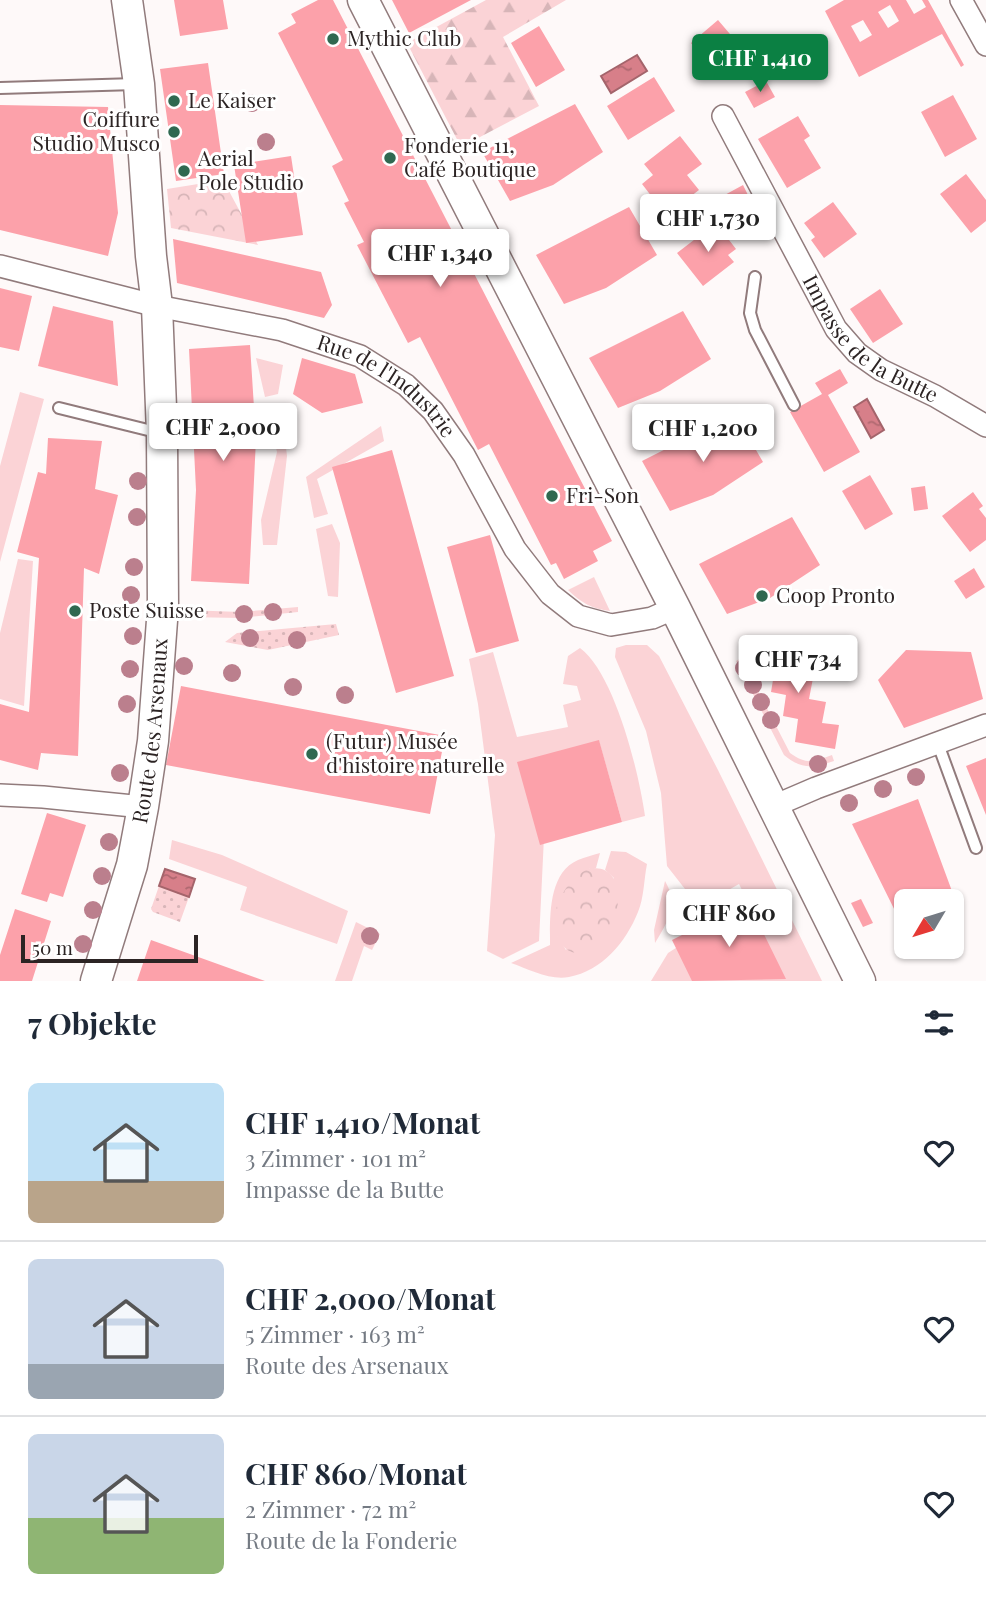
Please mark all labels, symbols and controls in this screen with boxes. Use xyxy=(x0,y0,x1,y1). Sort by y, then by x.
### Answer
place label: Mythic Club xyxy=(347,23,461,51)
marker: Mythic Club xyxy=(325,31,341,47)
pin: CHF 1,410 xyxy=(680,34,840,94)
text: CHF 1,410 xyxy=(708,41,812,72)
place label: Le Kaiser xyxy=(188,85,277,113)
marker: Le Kaiser xyxy=(166,93,182,109)
place label: Coiffure Studio Musco xyxy=(33,104,160,156)
marker: Coiffure Studio Musco xyxy=(166,124,182,140)
place label: Fonderie 11, Café Boutique xyxy=(404,130,536,182)
place label: Aerial Pole Studio xyxy=(197,143,304,195)
marker: Fonderie 11, Café Boutique xyxy=(382,150,398,166)
marker: Aerial Pole Studio xyxy=(176,163,192,179)
pin: CHF 1,730 xyxy=(628,194,788,254)
text: CHF 1,730 xyxy=(656,201,760,232)
pin: CHF 1,340 xyxy=(360,230,520,289)
text: CHF 1,340 xyxy=(387,236,493,267)
street label: Impasse de la Butte xyxy=(798,269,943,408)
street label: Rue de l'Industrie xyxy=(314,327,463,442)
pin: CHF 2,000 xyxy=(143,404,303,463)
pin: CHF 1,200 xyxy=(623,405,783,464)
text: CHF 2,000 xyxy=(165,410,281,441)
text: CHF 1,200 xyxy=(648,411,758,442)
place label: Fri-Son xyxy=(566,480,639,508)
marker: Fri-Son xyxy=(544,488,560,504)
place label: Coop Pronto xyxy=(776,580,895,608)
marker: Coop Pronto xyxy=(754,588,770,604)
place label: Poste Suisse xyxy=(89,595,204,623)
marker: Poste Suisse xyxy=(67,603,83,619)
pin: CHF 734 xyxy=(733,636,863,695)
street label: Route des Arsenaux xyxy=(124,637,173,826)
text: CHF 734 xyxy=(755,642,841,673)
place label: (Futur) Musée d'histoire naturelle xyxy=(326,726,505,778)
marker: (Futur) Musée d'histoire naturelle xyxy=(304,746,320,762)
north arrow xyxy=(894,889,964,959)
map controls xyxy=(894,889,964,959)
pin: CHF 860 xyxy=(664,890,794,949)
text: CHF 860 xyxy=(682,896,776,927)
scale bar xyxy=(21,932,198,964)
text: 50 m xyxy=(32,934,73,960)
text: 7 Objekte xyxy=(28,1003,157,1043)
icon: filters xyxy=(920,1004,958,1042)
text: CHF 1,410/Monat xyxy=(245,1102,480,1142)
icon: home xyxy=(84,1111,168,1195)
icon: heart xyxy=(920,1134,958,1172)
text: 3 Zimmer · 101 m² xyxy=(245,1142,426,1173)
text: Impasse de la Butte xyxy=(245,1173,444,1204)
text: CHF 2,000/Monat xyxy=(245,1278,496,1318)
icon: home xyxy=(84,1287,168,1371)
icon: heart xyxy=(920,1310,958,1348)
text: 5 Zimmer · 163 m² xyxy=(245,1318,425,1349)
text: Route des Arsenaux xyxy=(245,1349,449,1380)
text: CHF 860/Monat xyxy=(245,1453,467,1493)
icon: home xyxy=(84,1462,168,1546)
icon: heart xyxy=(920,1485,958,1523)
text: 2 Zimmer · 72 m² xyxy=(245,1493,416,1524)
text: Route de la Fonderie xyxy=(245,1524,457,1555)

